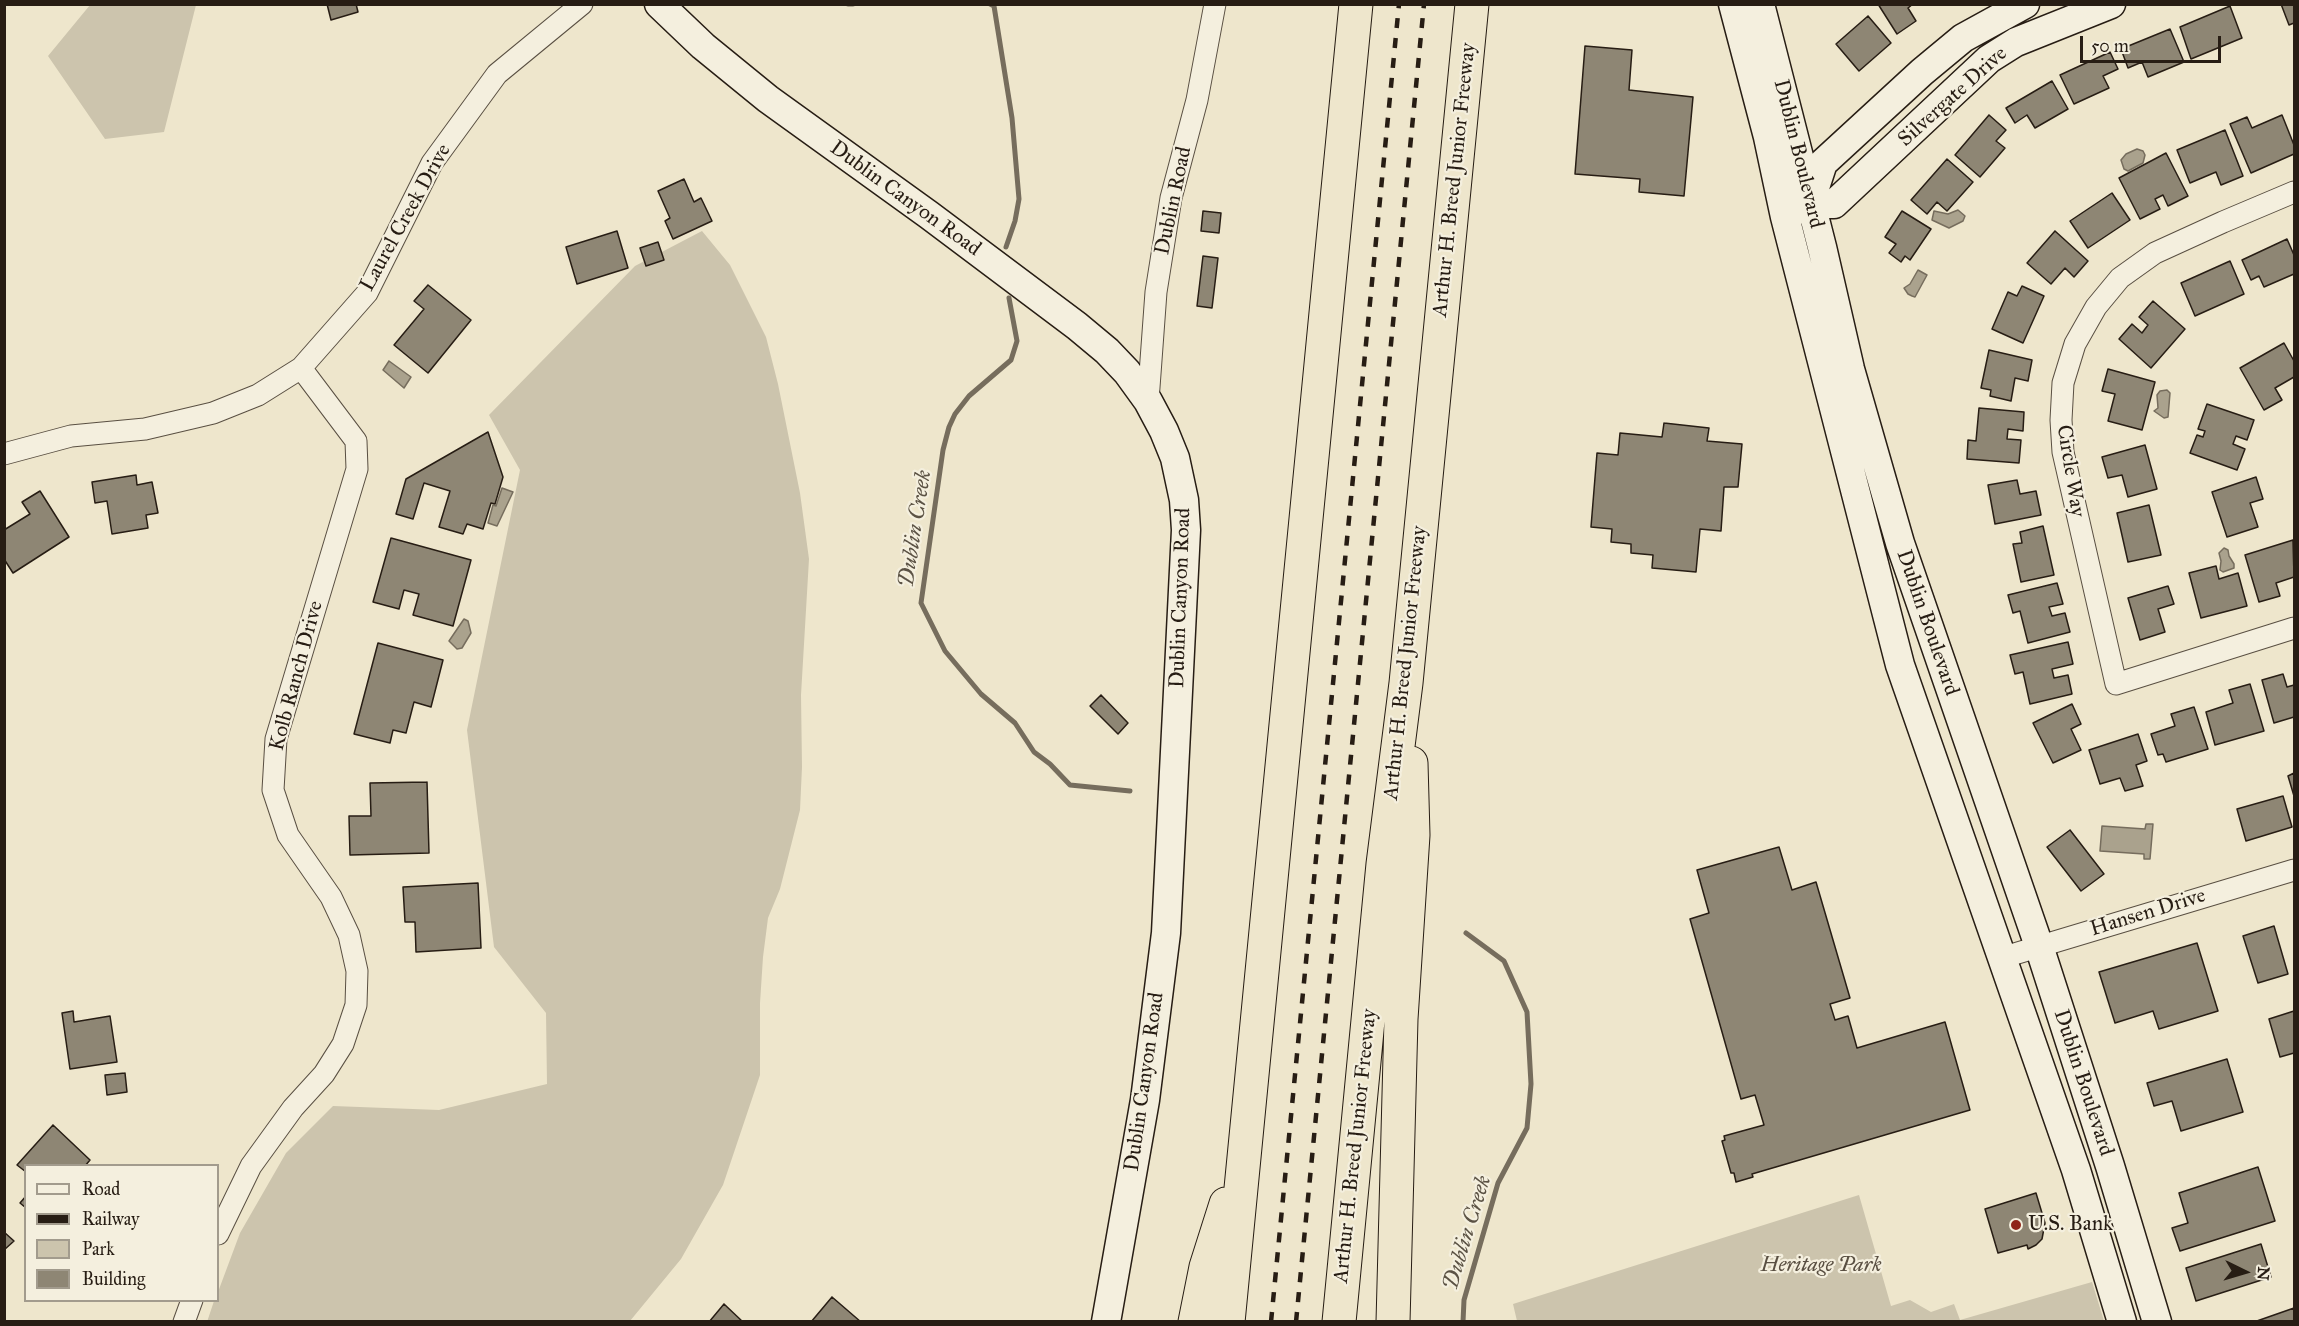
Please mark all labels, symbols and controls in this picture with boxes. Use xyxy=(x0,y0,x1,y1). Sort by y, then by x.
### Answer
scale bar xyxy=(2083,24,2224,62)
text: 50 m xyxy=(2091,35,2129,57)
street label: Arthur H. Breed Junior Freeway xyxy=(1428,42,1482,318)
street label: Silvergate Drive xyxy=(1893,42,2013,152)
street label: Dublin Boulevard xyxy=(1767,77,1829,231)
street label: Dublin Canyon Road xyxy=(825,136,985,262)
street label: Laurel Creek Drive xyxy=(355,140,457,296)
street label: Dublin Road xyxy=(1150,145,1198,257)
street label: Circle Way xyxy=(2050,423,2090,519)
water label: Dublin Creek xyxy=(894,469,938,589)
street label: Dublin Canyon Road xyxy=(1165,507,1197,689)
street label: Arthur H. Breed Junior Freeway xyxy=(1379,525,1433,801)
street label: Dublin Boulevard xyxy=(1890,547,1964,699)
street label: Kolb Ranch Drive xyxy=(265,598,329,754)
street label: Hansen Drive xyxy=(2087,884,2209,942)
street label: Dublin Canyon Road xyxy=(1120,991,1170,1173)
street label: Dublin Boulevard xyxy=(2047,1007,2119,1159)
street label: Arthur H. Breed Junior Freeway xyxy=(1329,1008,1383,1284)
legend xyxy=(24,1164,219,1302)
water label: Dublin Creek xyxy=(1438,1173,1498,1293)
text: Road xyxy=(82,1178,120,1200)
text: Railway xyxy=(82,1208,139,1230)
place label: U.S. Bank xyxy=(2028,1212,2113,1238)
marker: U.S. Bank xyxy=(2009,1218,2023,1232)
text: Park xyxy=(82,1238,115,1260)
north arrow xyxy=(2215,1242,2275,1302)
park label: Heritage Park xyxy=(1760,1253,1882,1279)
text: N xyxy=(2253,1266,2273,1281)
text: Building xyxy=(82,1268,145,1290)

